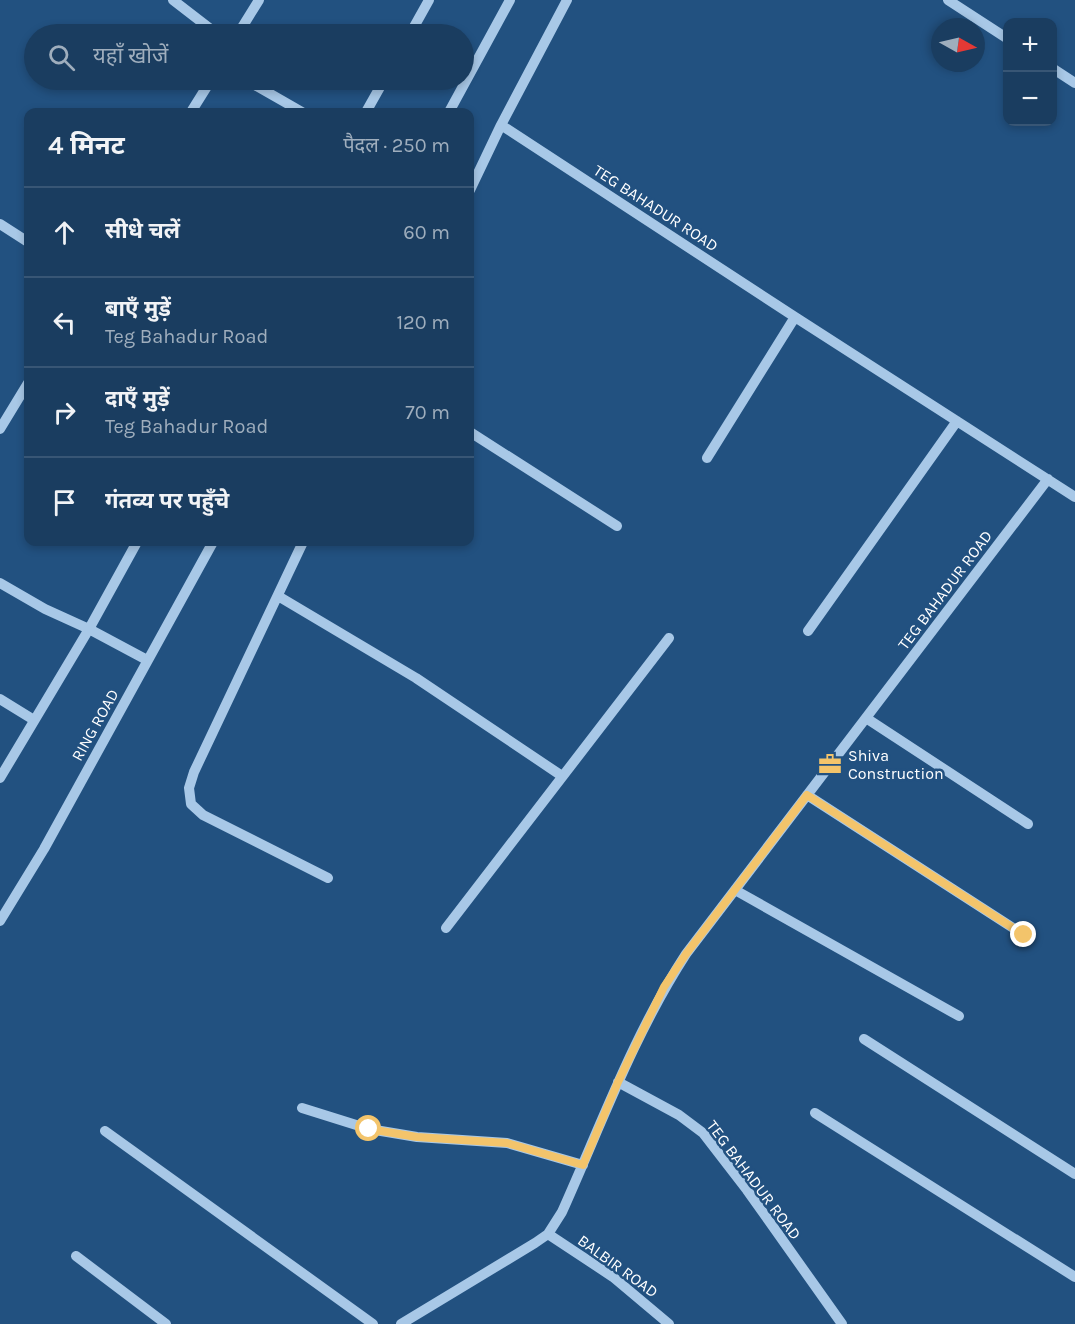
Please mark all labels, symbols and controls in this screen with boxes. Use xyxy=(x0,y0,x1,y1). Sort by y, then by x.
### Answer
north arrow xyxy=(931,18,985,72)
map controls xyxy=(1003,18,1057,126)
button: + xyxy=(1003,18,1057,72)
search box xyxy=(24,24,474,90)
icon: search xyxy=(45,41,78,74)
text: यहाँ खोजें xyxy=(93,43,168,69)
button: − xyxy=(1003,72,1057,126)
text: 4 मिनट xyxy=(48,130,125,161)
text: पैदल · 250 m xyxy=(343,134,450,157)
street label: TEG BAHADUR ROAD xyxy=(590,161,722,255)
icon: ahead xyxy=(48,216,81,249)
text: सीधे चलें xyxy=(105,218,180,244)
text: 60 m xyxy=(403,221,450,244)
text: बाएँ मुड़ें xyxy=(105,296,171,322)
icon: left xyxy=(48,306,81,339)
text: 120 m xyxy=(396,311,450,334)
text: Teg Bahadur Road xyxy=(105,325,268,348)
text: दाएँ मुड़ें xyxy=(105,386,170,412)
icon: right xyxy=(48,396,81,429)
text: 70 m xyxy=(405,401,450,424)
text: Teg Bahadur Road xyxy=(105,415,268,438)
icon: arrive xyxy=(48,486,81,519)
text: गंतव्य पर पहुँचे xyxy=(105,488,229,514)
street label: TEG BAHADUR ROAD xyxy=(894,527,996,653)
street label: RING ROAD xyxy=(67,686,123,764)
place label: Shiva Construction xyxy=(848,746,944,783)
office icon: Shiva Construction xyxy=(817,751,843,777)
route end xyxy=(1010,921,1036,947)
route start xyxy=(355,1115,381,1141)
street label: TEG BAHADUR ROAD xyxy=(703,1117,805,1243)
street label: BALBIR ROAD xyxy=(574,1231,662,1301)

